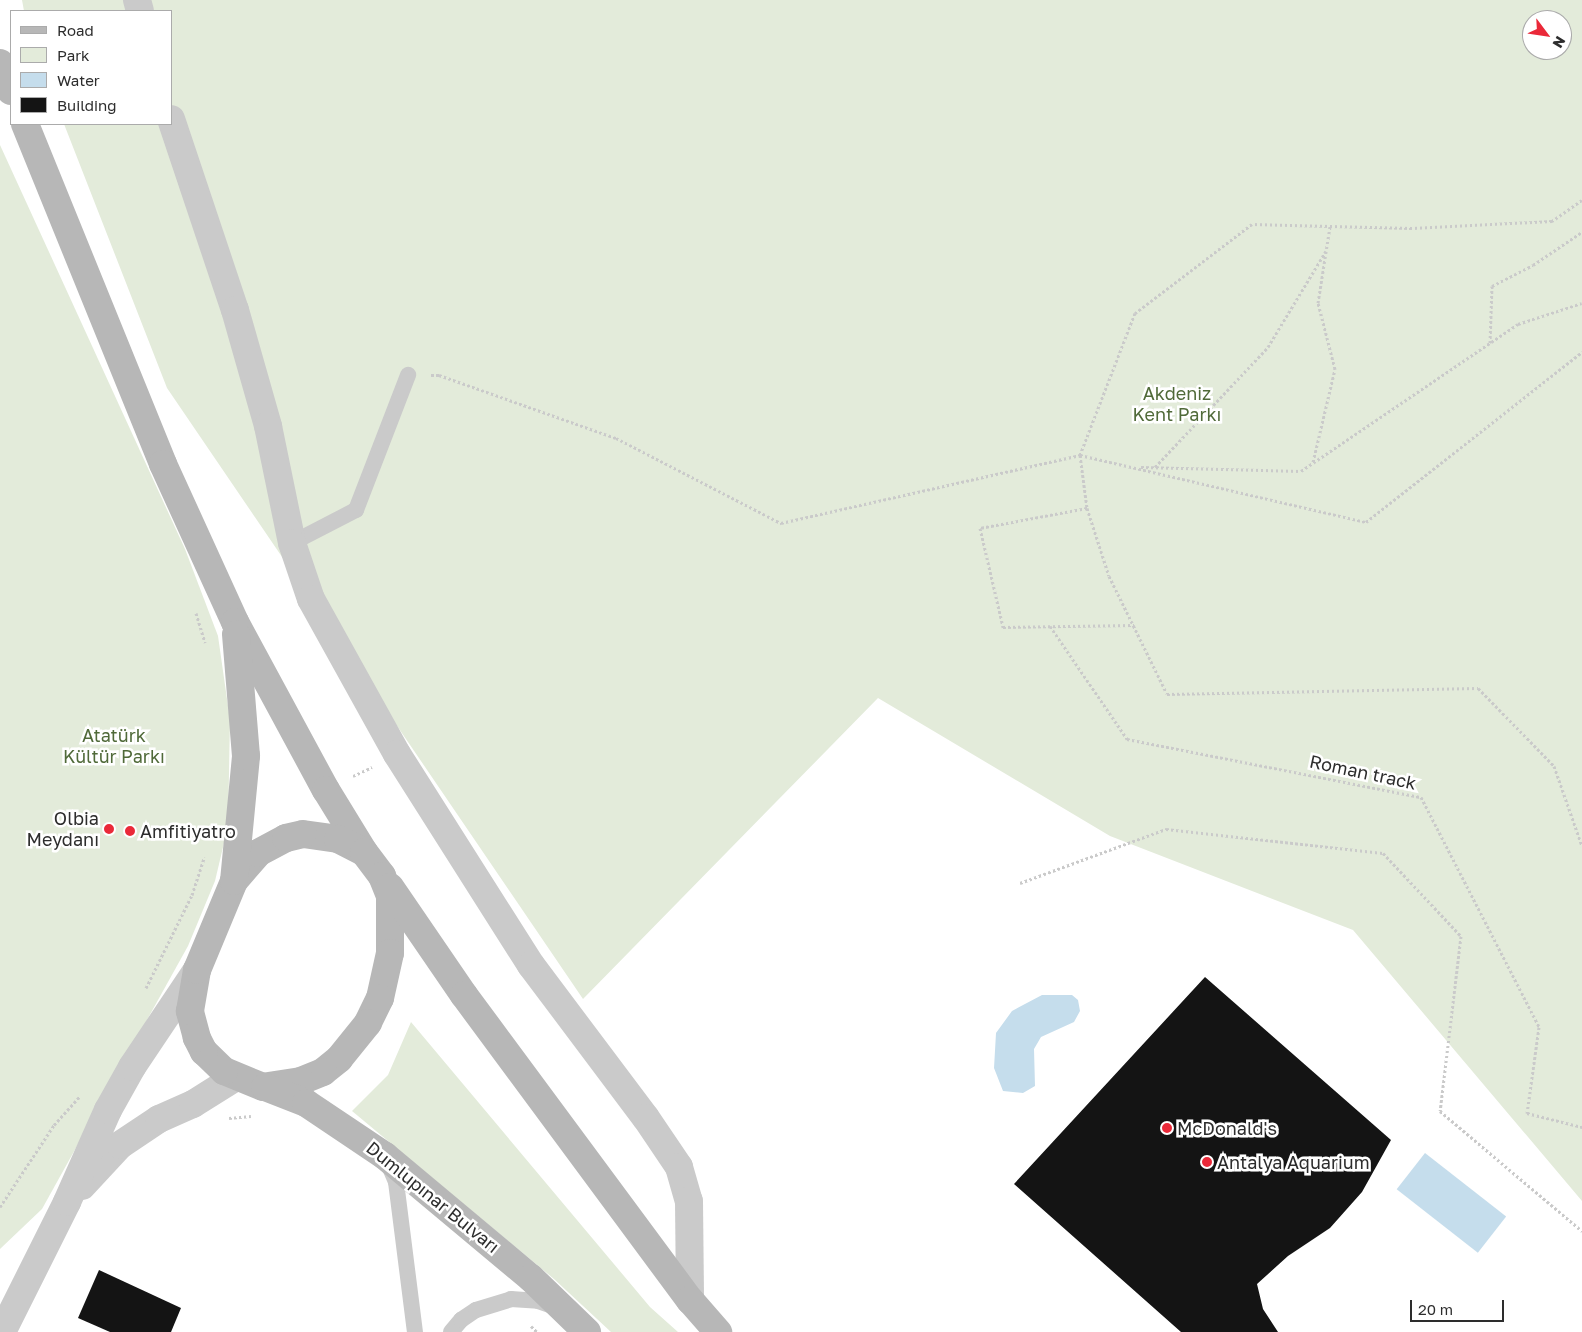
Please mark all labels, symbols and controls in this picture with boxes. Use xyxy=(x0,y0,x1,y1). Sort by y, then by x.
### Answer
legend xyxy=(10,10,172,125)
north arrow xyxy=(1522,10,1572,60)
text: Road xyxy=(57,21,94,39)
text: N xyxy=(1549,34,1569,51)
text: Park xyxy=(57,46,89,64)
text: Water xyxy=(57,71,100,89)
text: Building xyxy=(57,96,117,114)
park label: Akdeniz Kent Parkı xyxy=(1133,383,1221,426)
park label: Atatürk Kültür Parkı xyxy=(63,725,165,768)
street label: Roman track xyxy=(1308,750,1418,794)
place label: Olbia Meydanı xyxy=(27,808,99,851)
place label: Amfitiyatro xyxy=(140,820,236,842)
marker: Olbia Meydanı xyxy=(103,823,115,835)
marker: Amfitiyatro xyxy=(124,825,136,837)
place label: McDonald's xyxy=(1177,1117,1277,1139)
marker: McDonald's xyxy=(1161,1122,1173,1134)
street label: Dumlupınar Bulvarı xyxy=(362,1137,504,1257)
place label: Antalya Aquarium xyxy=(1217,1151,1370,1173)
marker: Antalya Aquarium xyxy=(1201,1156,1213,1168)
scale bar xyxy=(1412,1290,1506,1322)
text: 20 m xyxy=(1418,1300,1453,1318)

